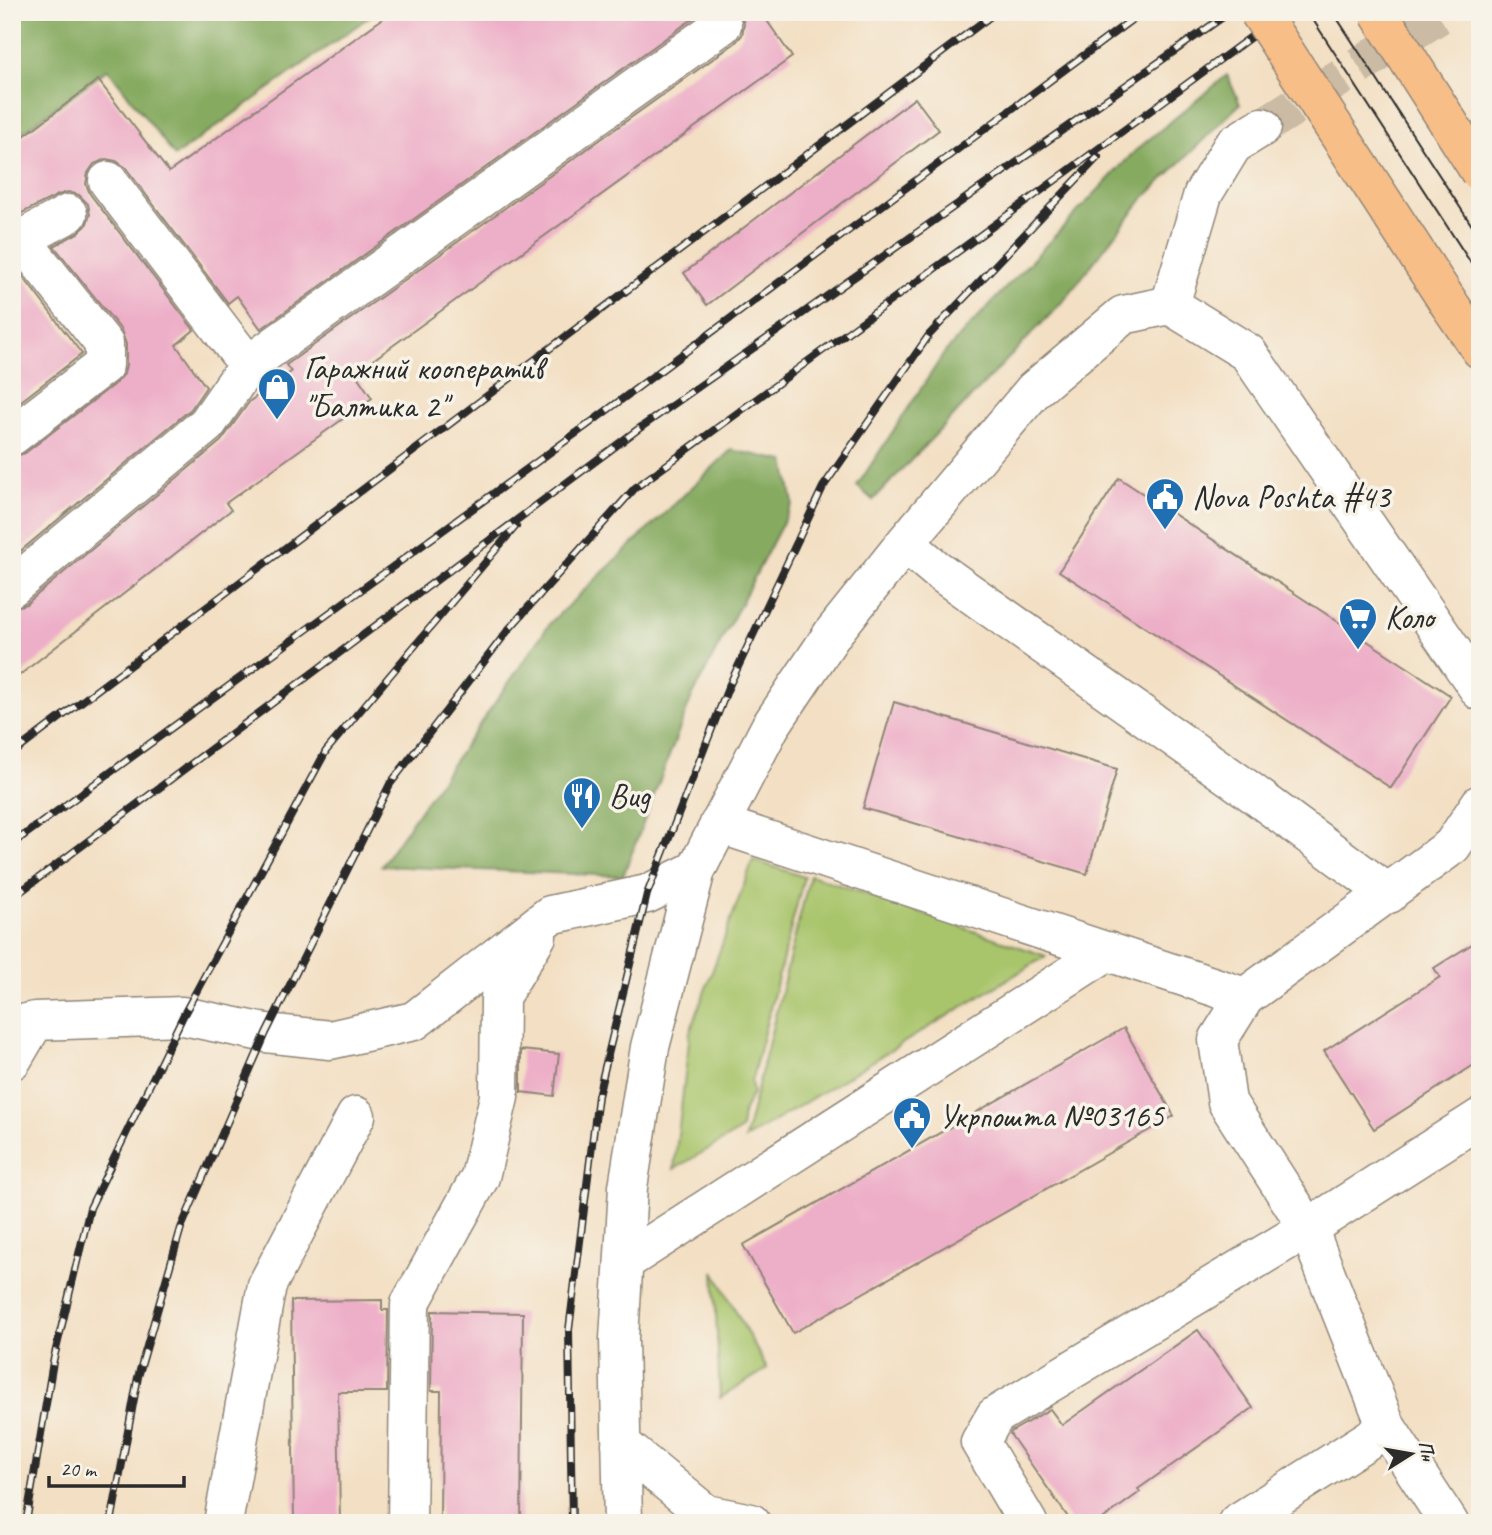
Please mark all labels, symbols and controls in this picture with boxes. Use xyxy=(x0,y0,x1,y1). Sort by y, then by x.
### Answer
place label: Гаражний кооператив "Балтика 2" xyxy=(304,347,548,427)
shop icon: Гаражний кооператив "Балтика 2" xyxy=(256,366,298,421)
public building icon: Nova Poshta #43 xyxy=(1144,476,1186,531)
place label: Nova Poshta #43 xyxy=(1192,476,1392,518)
supermarket icon: Коло xyxy=(1337,596,1379,651)
place label: Коло xyxy=(1385,596,1437,638)
restaurant icon: Bug xyxy=(561,775,603,830)
place label: Bug xyxy=(609,775,651,817)
public building icon: Укрпошта №03165 xyxy=(891,1095,933,1150)
place label: Укрпошта №03165 xyxy=(939,1095,1166,1137)
north arrow xyxy=(1376,1420,1446,1490)
text: Пн xyxy=(1413,1439,1441,1465)
scale bar xyxy=(49,1444,184,1488)
text: 20 m xyxy=(60,1456,98,1482)

